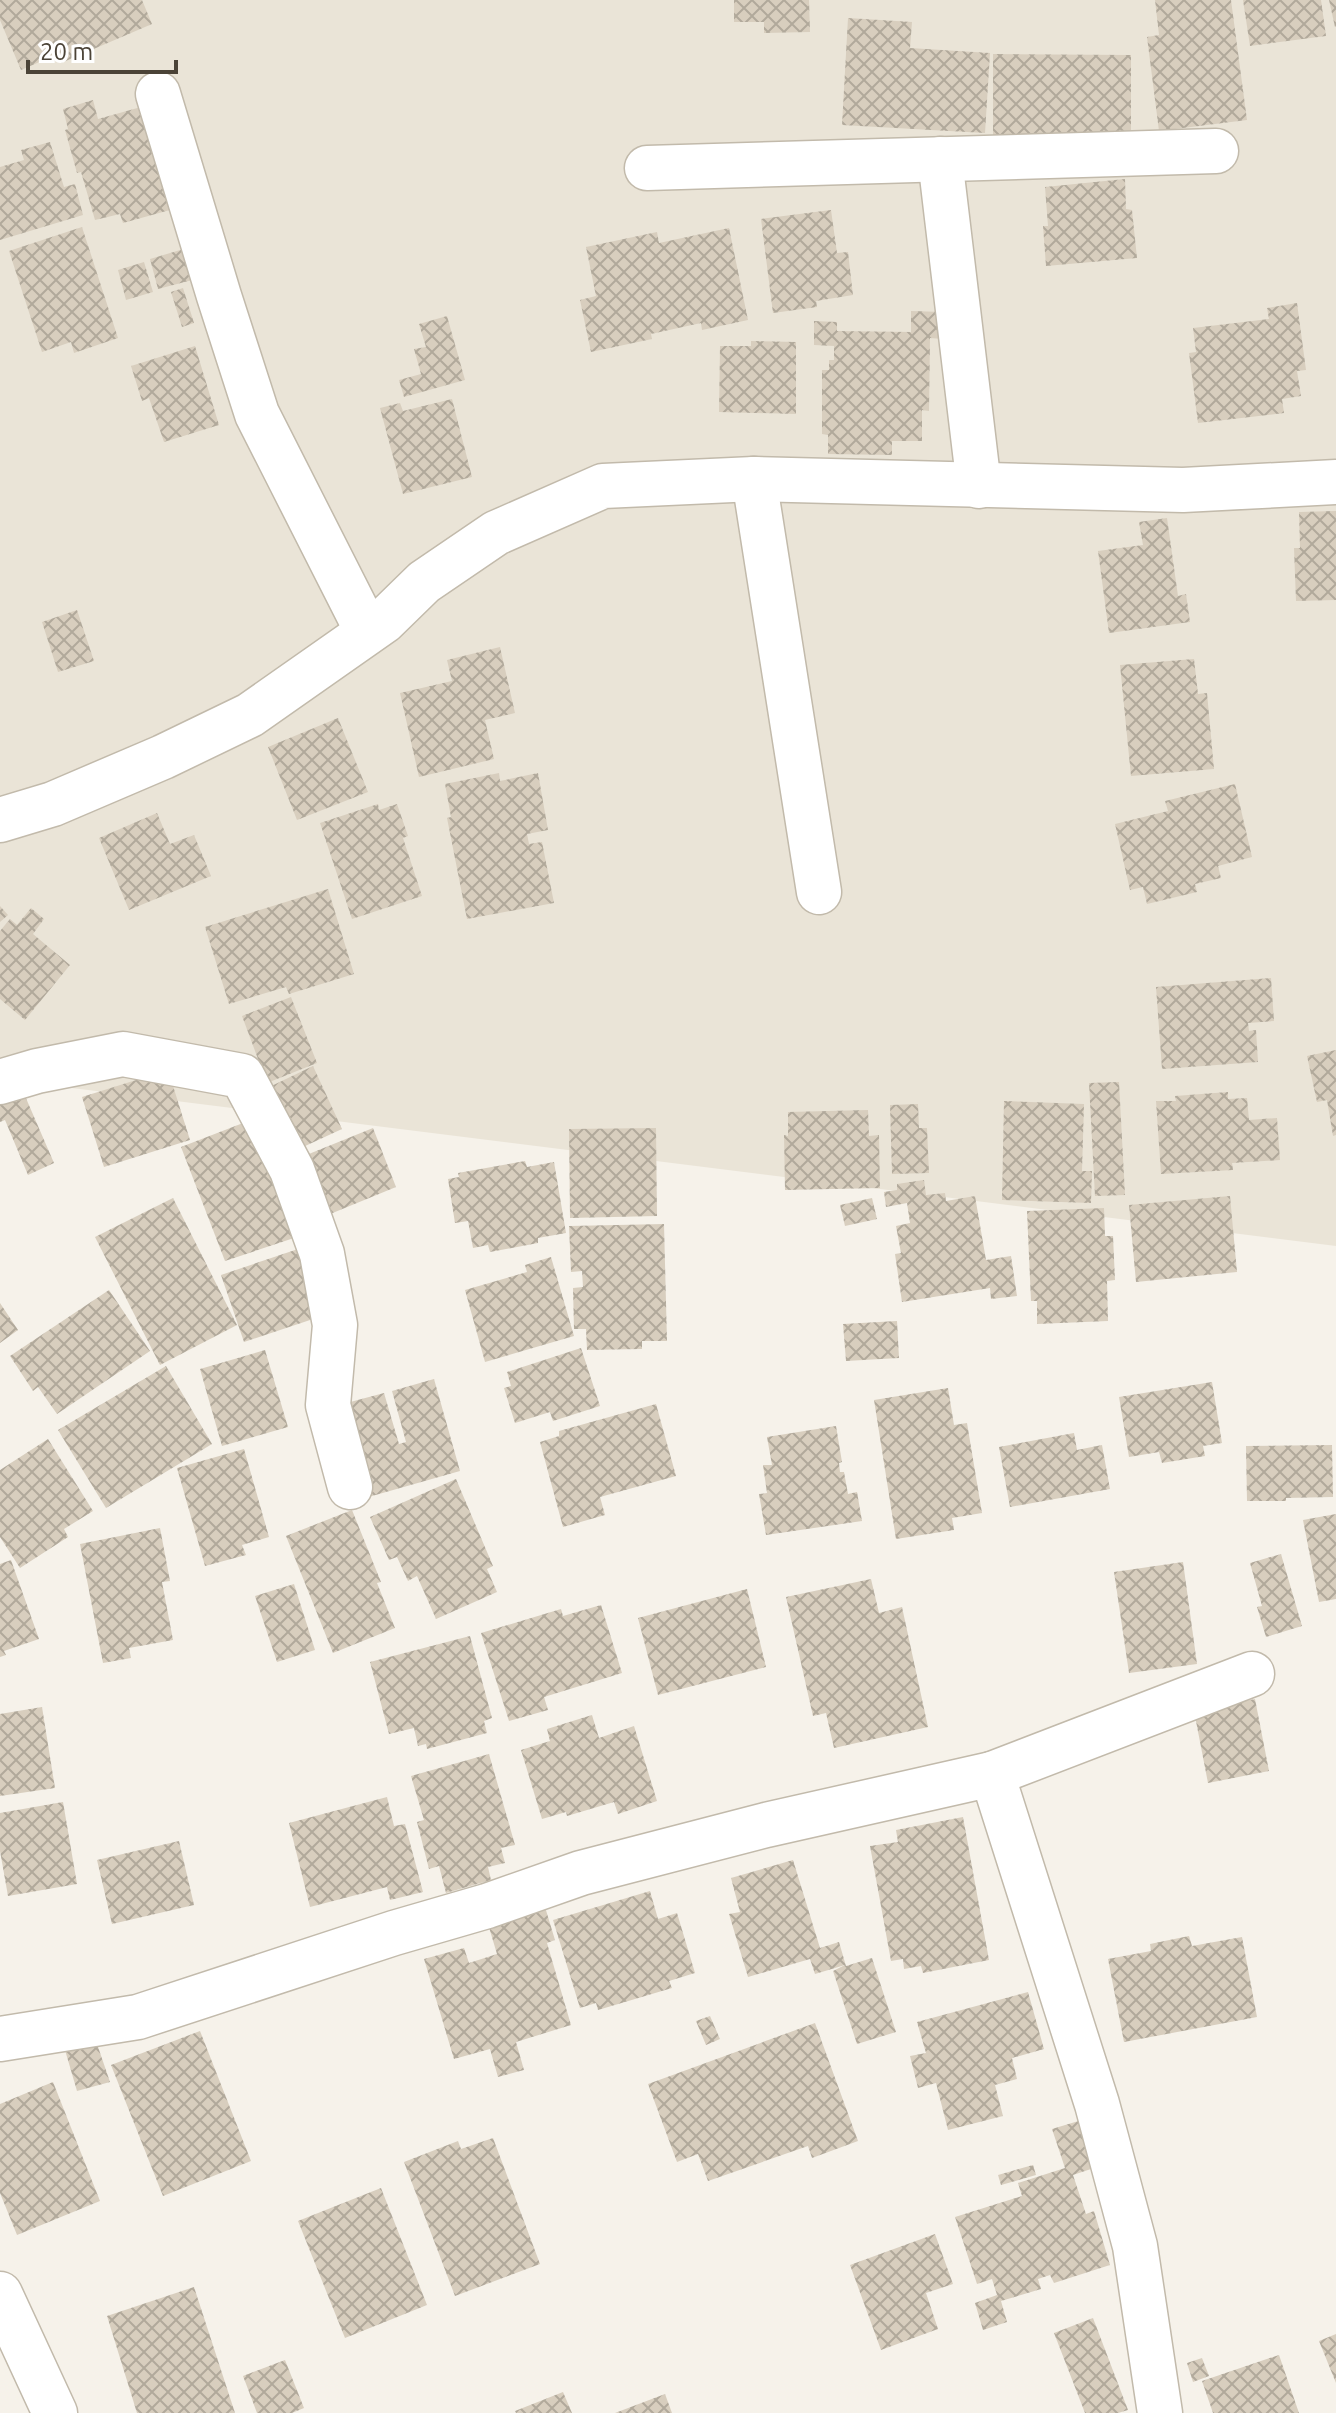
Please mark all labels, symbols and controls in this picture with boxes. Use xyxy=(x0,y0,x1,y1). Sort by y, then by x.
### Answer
scale bar xyxy=(28,24,176,74)
text: 20 m xyxy=(40,38,93,65)

